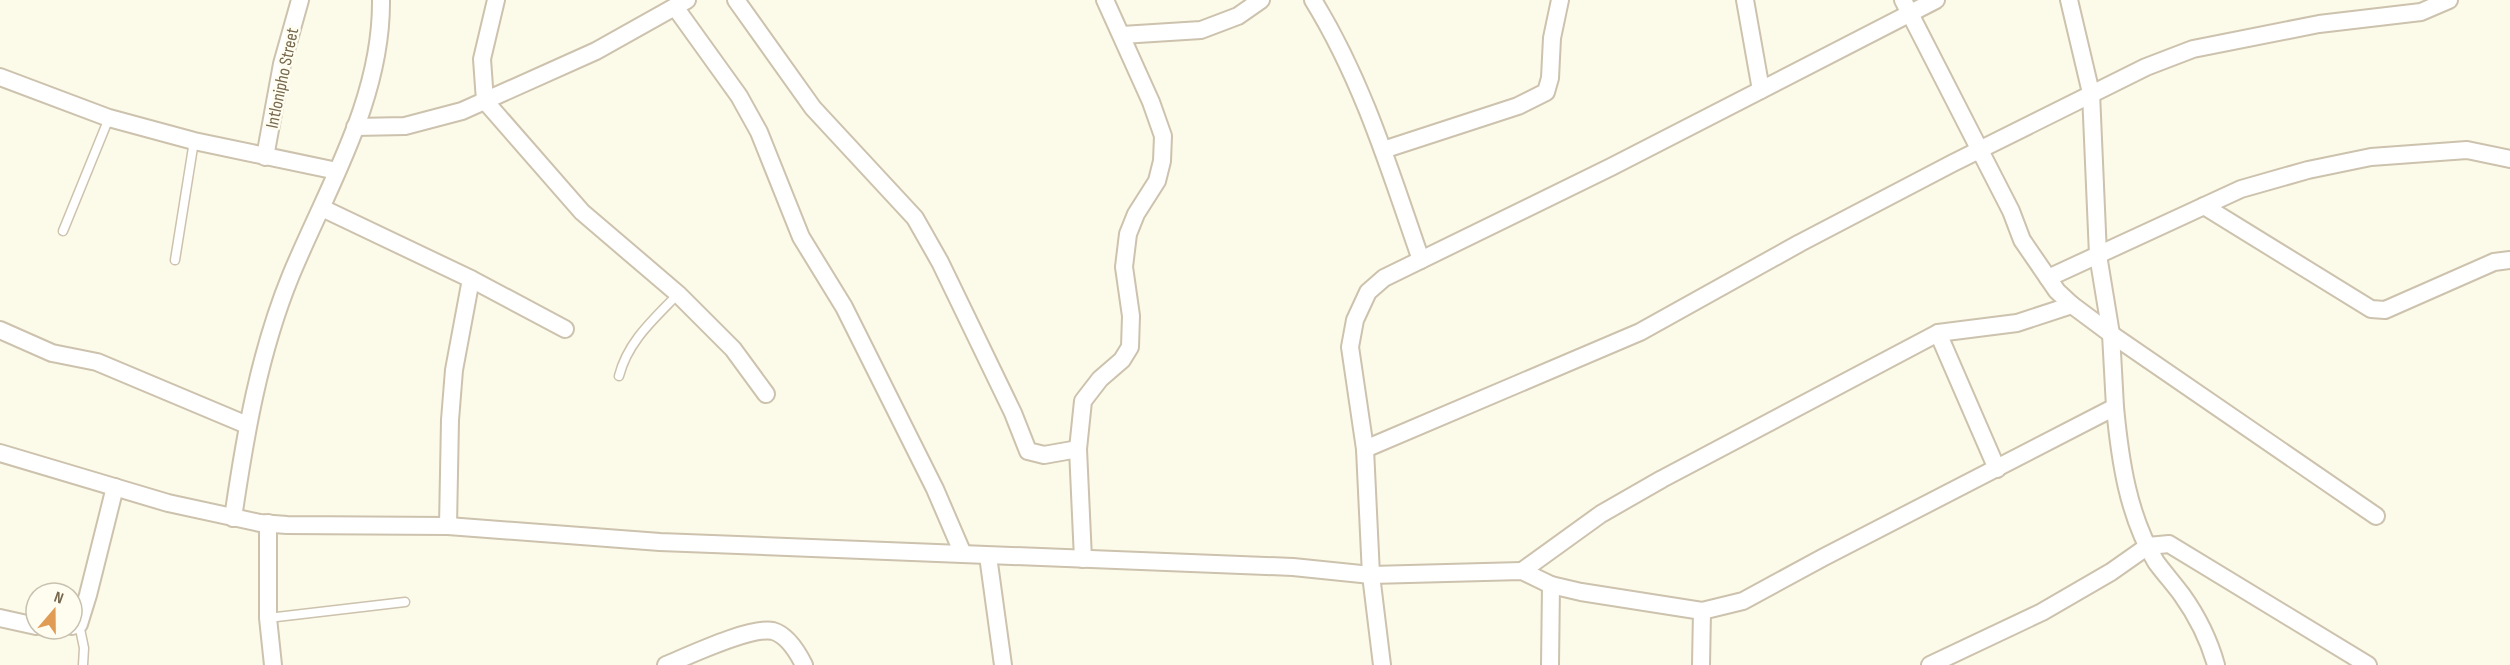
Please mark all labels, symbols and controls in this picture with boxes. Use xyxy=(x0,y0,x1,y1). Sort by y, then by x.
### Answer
street label: Intlonipho Street xyxy=(262,25,303,130)
north arrow xyxy=(24,581,84,641)
text: N xyxy=(51,588,66,609)

